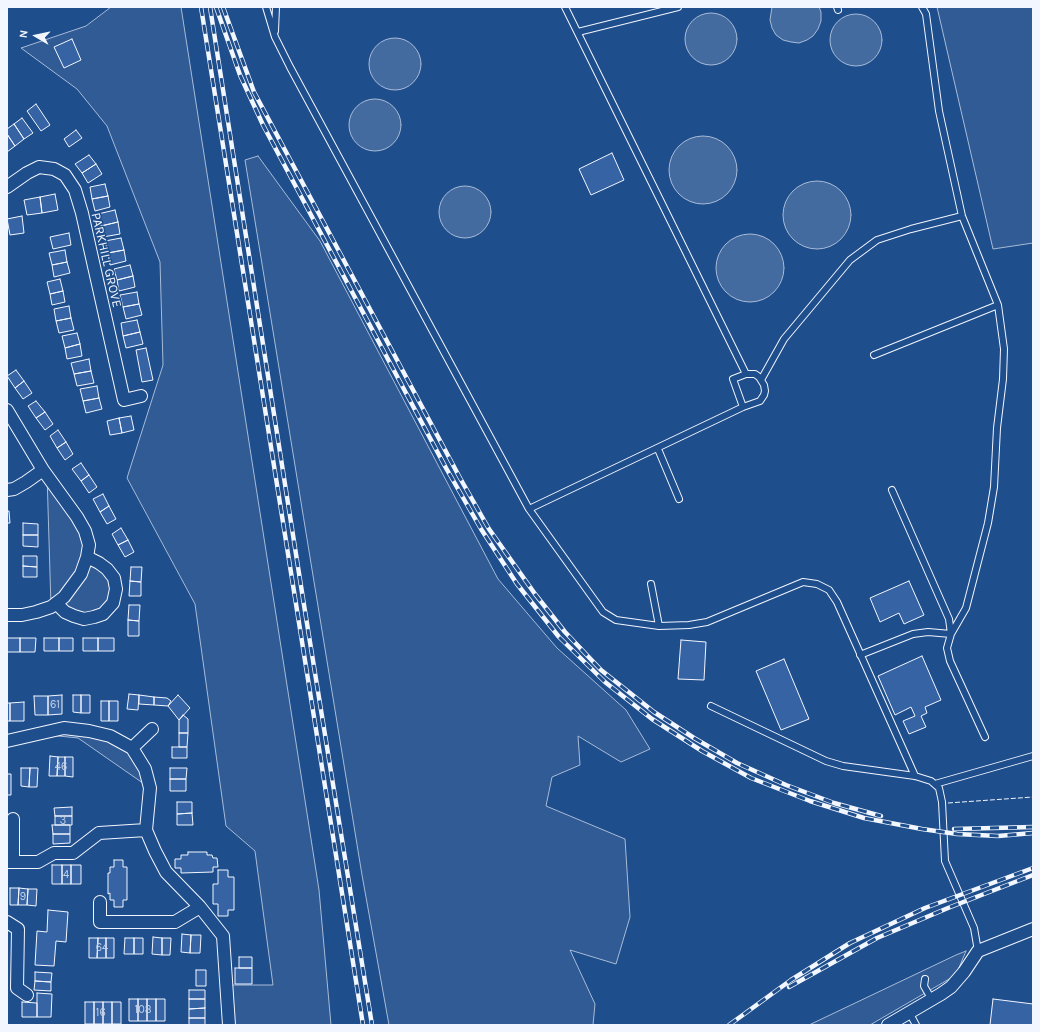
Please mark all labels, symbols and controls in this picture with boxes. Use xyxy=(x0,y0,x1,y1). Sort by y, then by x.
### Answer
north arrow xyxy=(16,16,56,56)
text: N xyxy=(17,29,31,39)
street label: PARKHILL GROVE xyxy=(88,211,124,309)
house number: 61 xyxy=(50,698,60,712)
house number: 46 xyxy=(55,760,67,774)
house number: 3 xyxy=(60,814,66,828)
house number: 4 xyxy=(63,868,69,882)
house number: 9 xyxy=(20,890,26,904)
house number: 64 xyxy=(96,941,108,955)
house number: 108 xyxy=(135,1003,151,1017)
house number: 116 xyxy=(92,1006,106,1020)

